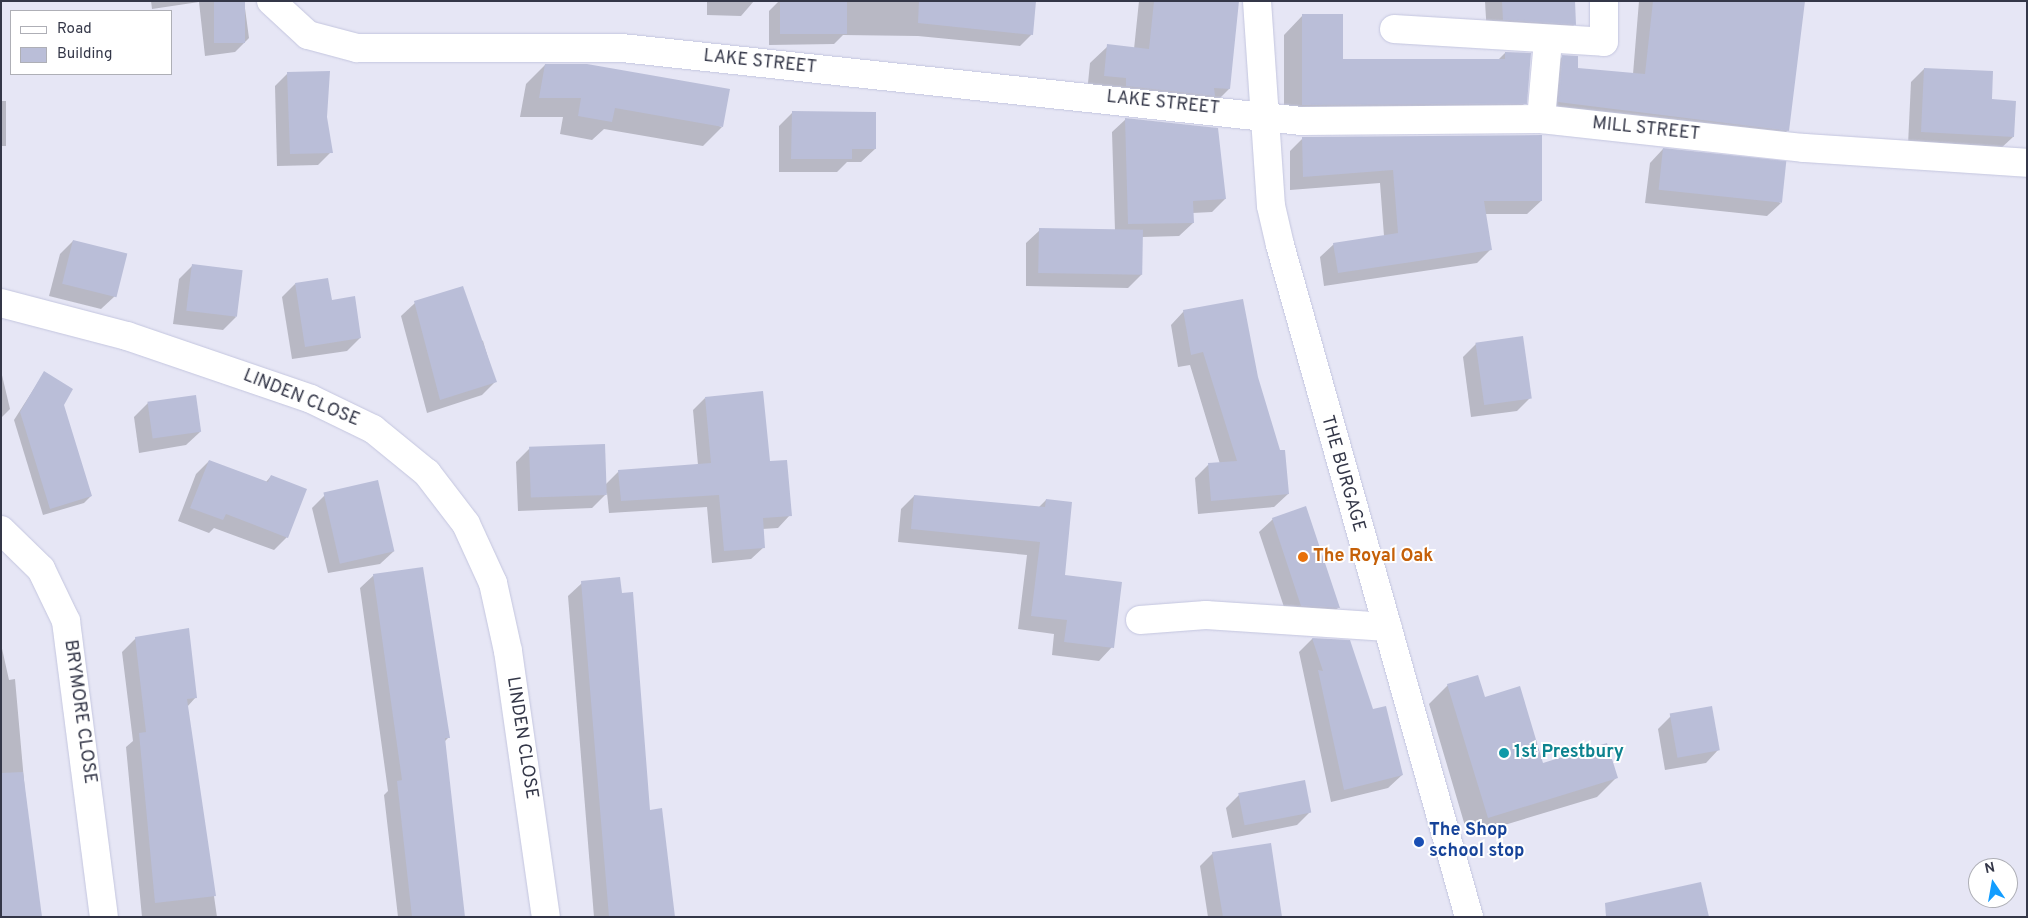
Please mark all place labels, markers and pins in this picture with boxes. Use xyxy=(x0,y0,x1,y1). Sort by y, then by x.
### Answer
place label: The Royal Oak xyxy=(1313,546,1433,568)
marker: The Royal Oak xyxy=(1297,551,1309,563)
place label: 1st Prestbury xyxy=(1514,742,1624,764)
marker: 1st Prestbury xyxy=(1498,747,1510,759)
place label: The Shop school stop xyxy=(1429,821,1524,864)
marker: The Shop school stop xyxy=(1413,836,1425,848)

